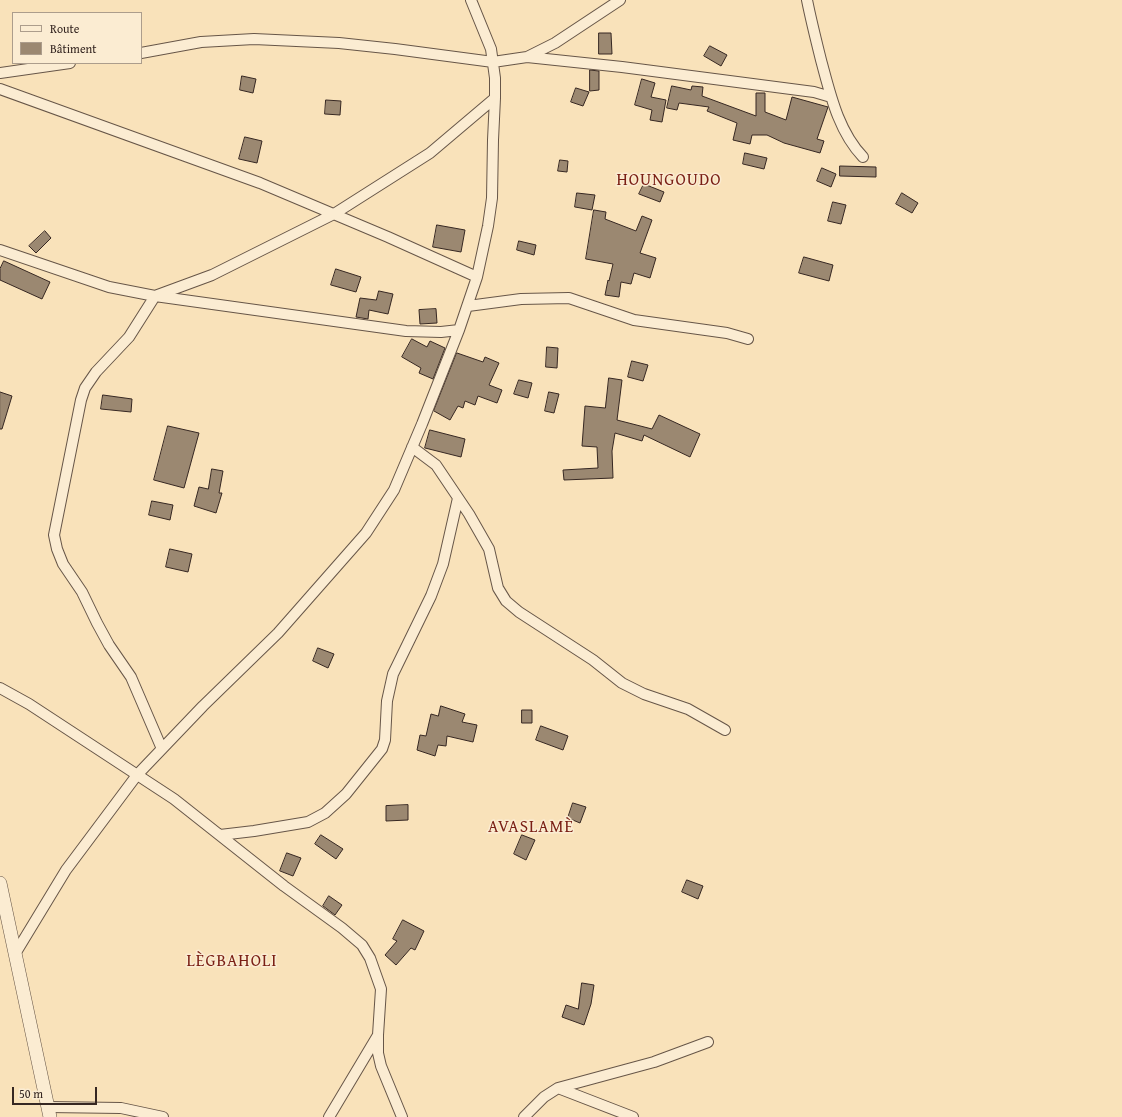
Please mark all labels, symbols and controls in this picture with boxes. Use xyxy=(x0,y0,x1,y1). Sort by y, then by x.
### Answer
legend xyxy=(12,12,142,64)
text: Route xyxy=(50,20,79,37)
text: Bâtiment xyxy=(50,40,97,57)
district label: HOUNGOUDO xyxy=(616,171,722,191)
district label: AVASLAMÈ xyxy=(488,818,574,838)
district label: LÈGBAHOLI xyxy=(187,952,277,972)
scale bar xyxy=(14,1079,99,1105)
text: 50 m xyxy=(19,1085,43,1102)

